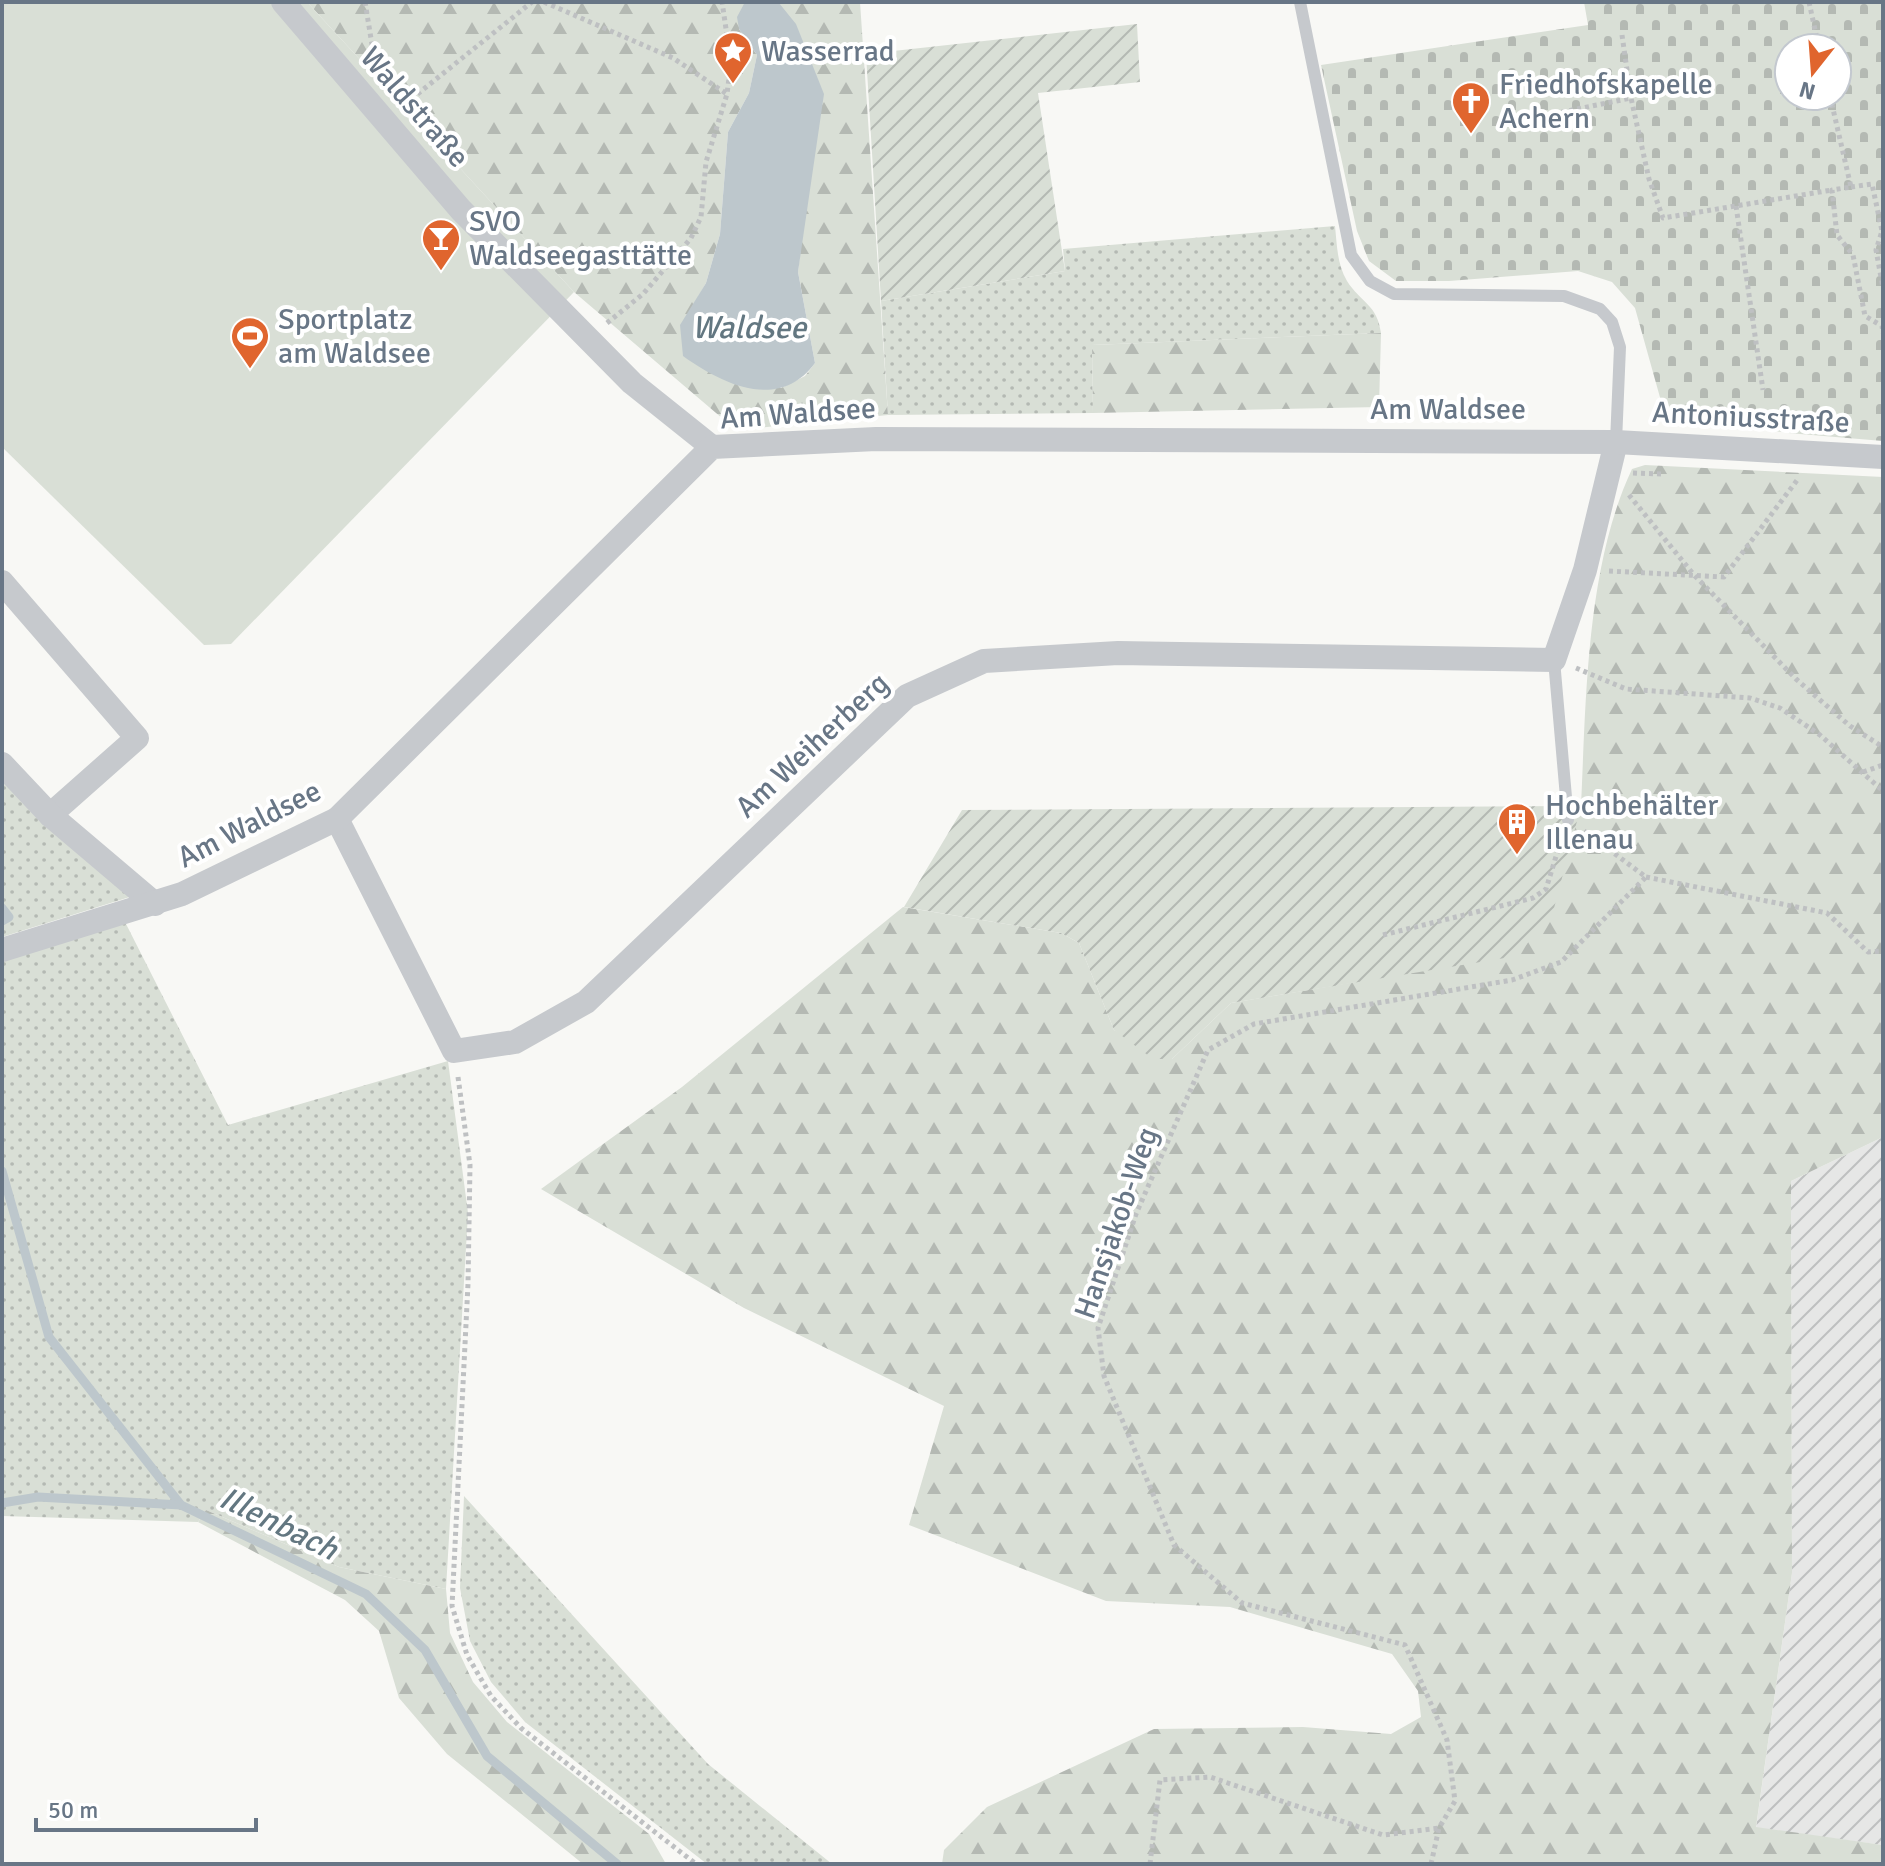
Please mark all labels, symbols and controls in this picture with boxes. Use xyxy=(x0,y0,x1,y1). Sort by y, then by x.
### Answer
place icon: Wasserrad xyxy=(712,30,754,85)
north arrow xyxy=(1773,32,1853,112)
place label: Wasserrad xyxy=(761,33,895,70)
street label: Waldstraße xyxy=(352,39,477,175)
place label: Friedhofskapelle Achern xyxy=(1499,66,1713,137)
text: N xyxy=(1796,75,1819,106)
church icon: Friedhofskapelle Achern xyxy=(1450,80,1492,135)
place label: SVO Waldseegasttätte xyxy=(469,203,692,274)
bar icon: SVO Waldseegasttätte xyxy=(420,217,462,272)
place label: Sportplatz am Waldsee xyxy=(278,301,431,372)
water label: Waldsee xyxy=(692,308,808,347)
sports icon: Sportplatz am Waldsee xyxy=(229,315,271,370)
street label: Am Waldsee xyxy=(719,390,877,437)
street label: Am Waldsee xyxy=(1370,391,1526,428)
street label: Antoniusstraße xyxy=(1651,394,1851,441)
street label: Am Weiherberg xyxy=(728,665,897,826)
street label: Am Waldsee xyxy=(171,773,327,876)
place label: Hochbehälter Illenau xyxy=(1545,787,1718,858)
building icon: Hochbehälter Illenau xyxy=(1496,801,1538,856)
street label: Hansjakob-Weg xyxy=(1066,1123,1167,1324)
water label: Illenbach xyxy=(213,1478,346,1569)
scale bar xyxy=(36,1782,256,1832)
text: 50 m xyxy=(48,1795,98,1825)

